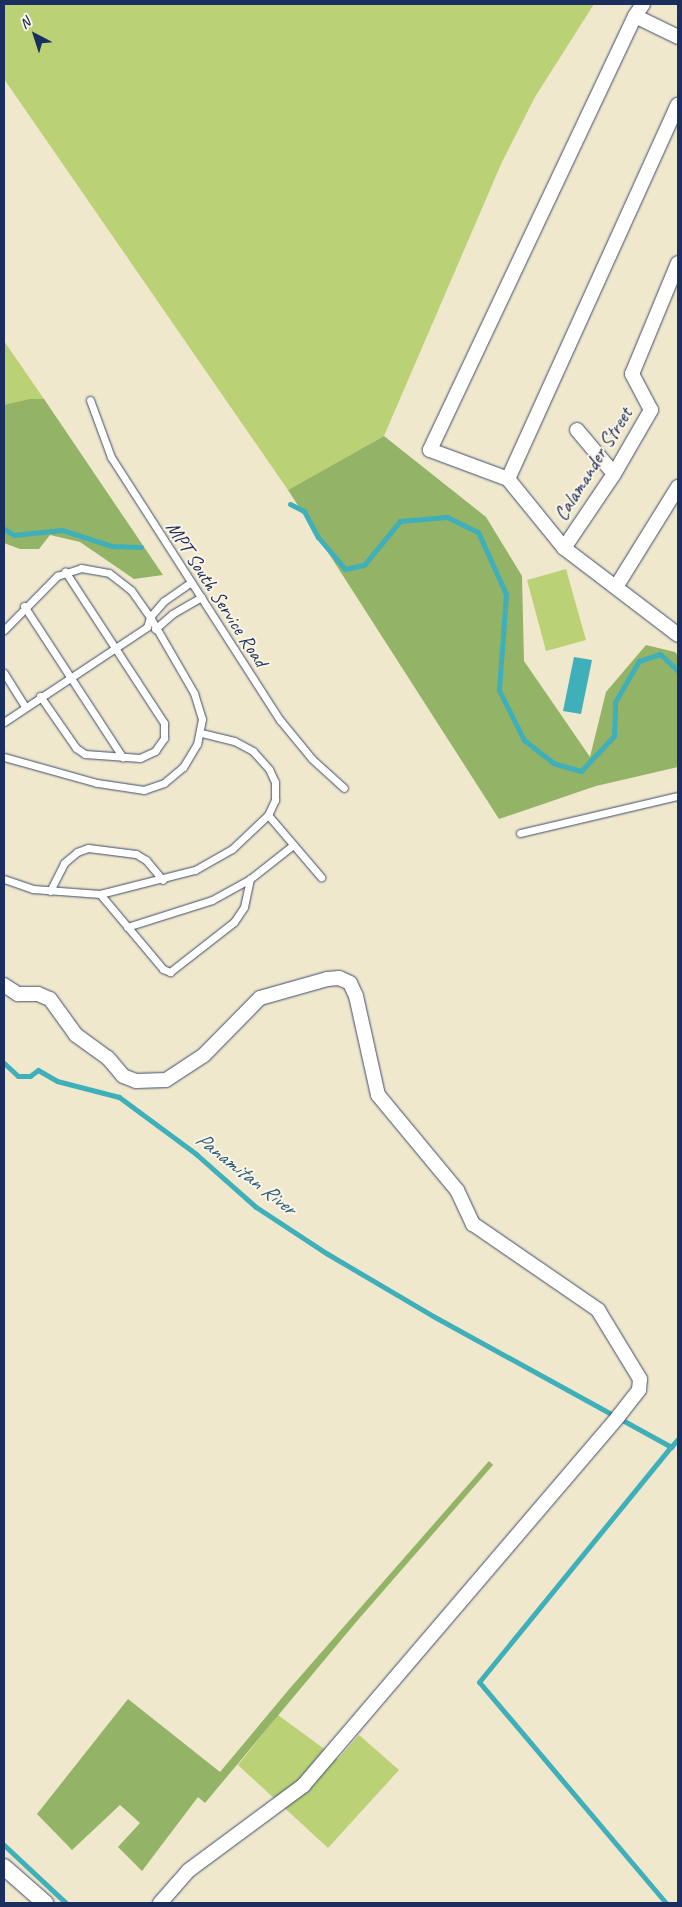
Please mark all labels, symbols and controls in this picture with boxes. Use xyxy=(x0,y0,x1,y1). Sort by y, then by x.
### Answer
north arrow xyxy=(10,10,60,60)
text: N xyxy=(16,14,34,32)
street label: Calamander Street xyxy=(549,403,637,525)
street label: MPT South Service Road xyxy=(161,517,273,671)
water label: Panamitan River xyxy=(191,1126,301,1220)

